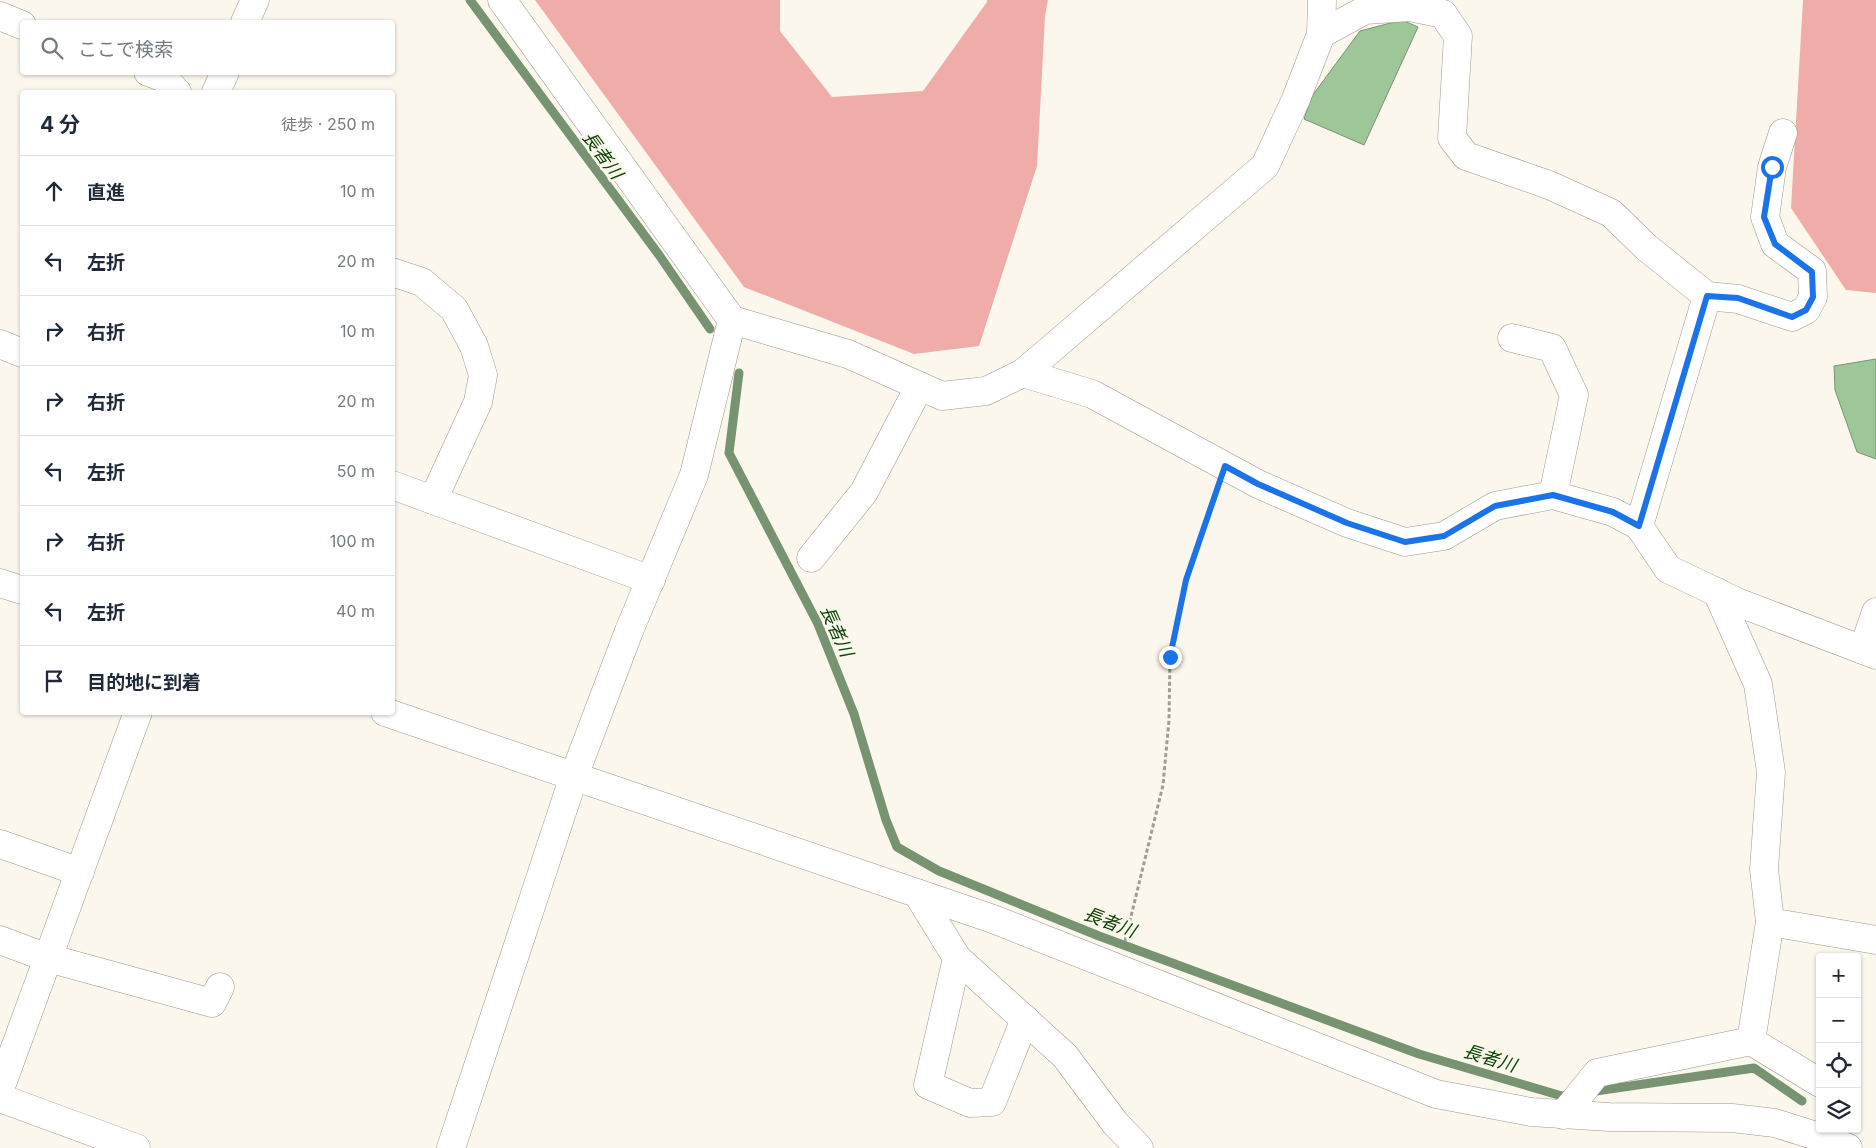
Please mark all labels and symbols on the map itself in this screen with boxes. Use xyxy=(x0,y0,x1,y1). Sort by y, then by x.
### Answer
water label: 長者川 xyxy=(579,127,629,185)
route start xyxy=(1761,156,1784,179)
water label: 長者川 xyxy=(816,602,858,662)
route end xyxy=(1159,646,1182,669)
water label: 長者川 xyxy=(1081,903,1141,942)
water label: 長者川 xyxy=(1461,1040,1521,1077)

